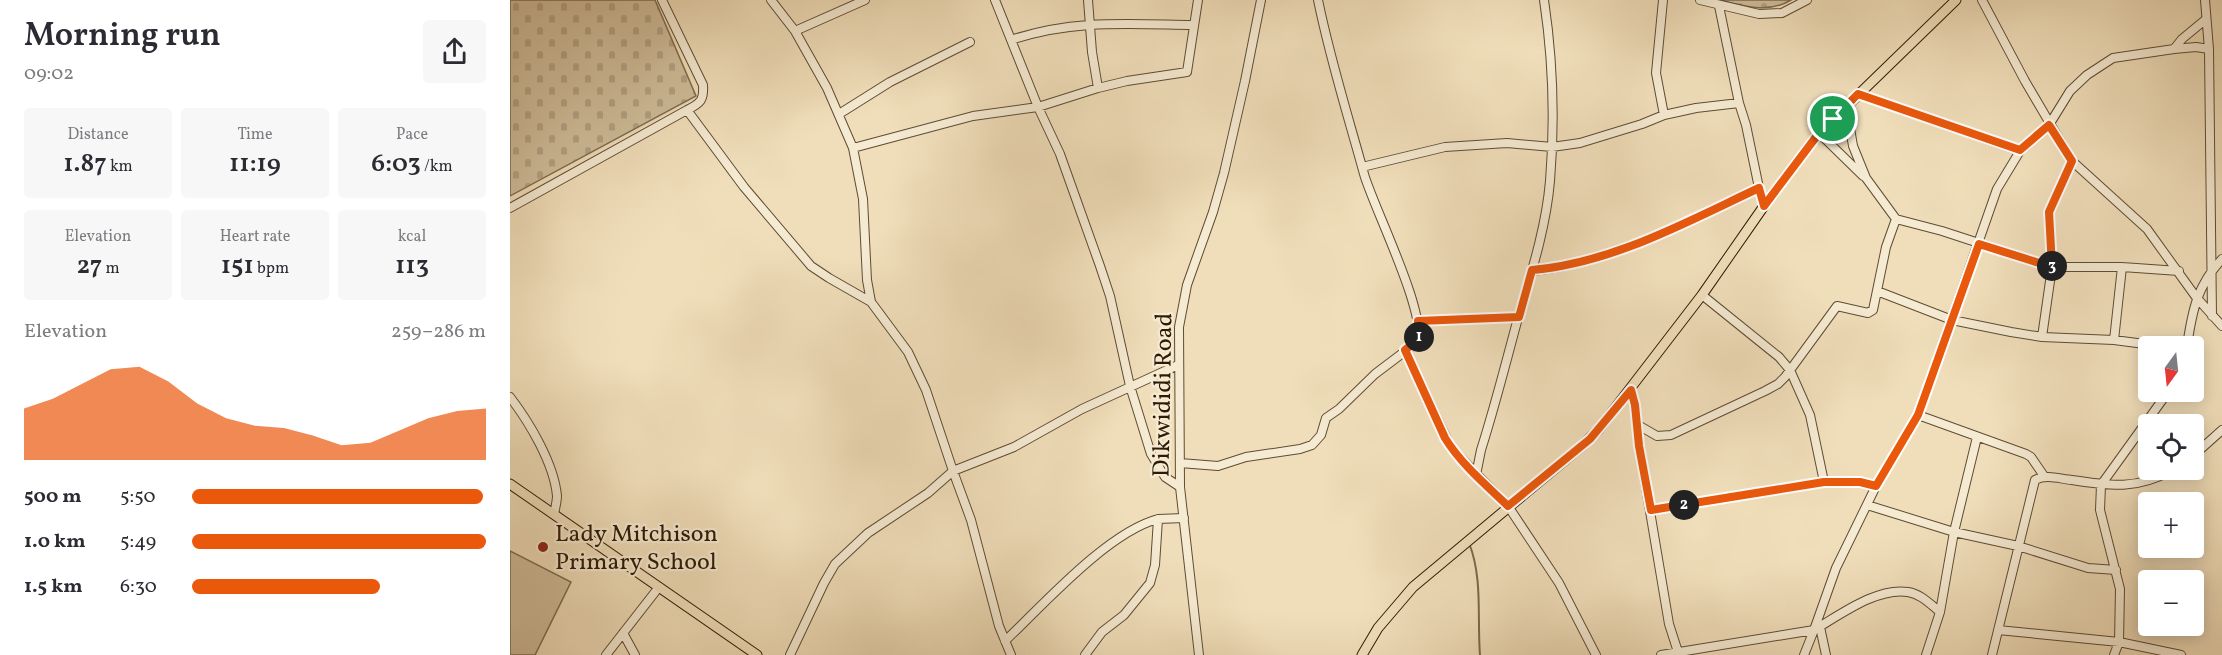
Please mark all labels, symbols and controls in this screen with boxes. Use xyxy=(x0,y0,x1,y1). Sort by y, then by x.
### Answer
text: Morning run xyxy=(24,14,221,60)
button: share xyxy=(423,20,486,83)
text: 09:02 xyxy=(24,60,74,88)
pin xyxy=(1807,93,1858,144)
icon: arrive xyxy=(1816,102,1849,135)
text: Distance xyxy=(67,124,129,146)
text: Time xyxy=(237,124,273,146)
text: Pace xyxy=(396,124,428,146)
text: 1.87 xyxy=(63,146,107,182)
text: 11:19 xyxy=(229,146,281,182)
text: 6:03 xyxy=(371,146,421,182)
text: km xyxy=(107,156,133,178)
text: /km xyxy=(421,156,453,178)
text: Elevation xyxy=(65,226,131,248)
text: Heart rate xyxy=(220,226,290,248)
text: kcal xyxy=(398,226,426,248)
text: 27 xyxy=(76,248,102,284)
text: 151 xyxy=(221,248,254,284)
text: 113 xyxy=(395,248,429,284)
pin: 3 xyxy=(2037,251,2067,281)
text: 3 xyxy=(2048,255,2056,277)
text: m xyxy=(102,258,120,280)
text: bpm xyxy=(254,258,289,280)
street label: Dikwididi Road xyxy=(1146,313,1182,477)
text: Elevation xyxy=(24,318,107,346)
text: 259–286 m xyxy=(391,318,486,346)
pin: 1 xyxy=(1404,322,1434,352)
text: 1 xyxy=(1416,326,1422,348)
north arrow xyxy=(2138,336,2204,402)
map controls xyxy=(2138,336,2204,636)
button: locate xyxy=(2138,414,2204,480)
text: 500 m xyxy=(24,483,82,511)
text: 5:50 xyxy=(120,483,156,511)
pin: 2 xyxy=(1669,490,1699,520)
button: + xyxy=(2138,492,2204,558)
text: 2 xyxy=(1680,494,1688,516)
place label: Lady Mitchison Primary School xyxy=(555,518,718,580)
text: 1.0 km xyxy=(24,528,86,556)
text: 5:49 xyxy=(120,528,156,556)
marker: Lady Mitchison Primary School xyxy=(536,540,550,554)
button: − xyxy=(2138,570,2204,636)
text: 1.5 km xyxy=(24,573,83,601)
text: 6:30 xyxy=(120,573,157,601)

